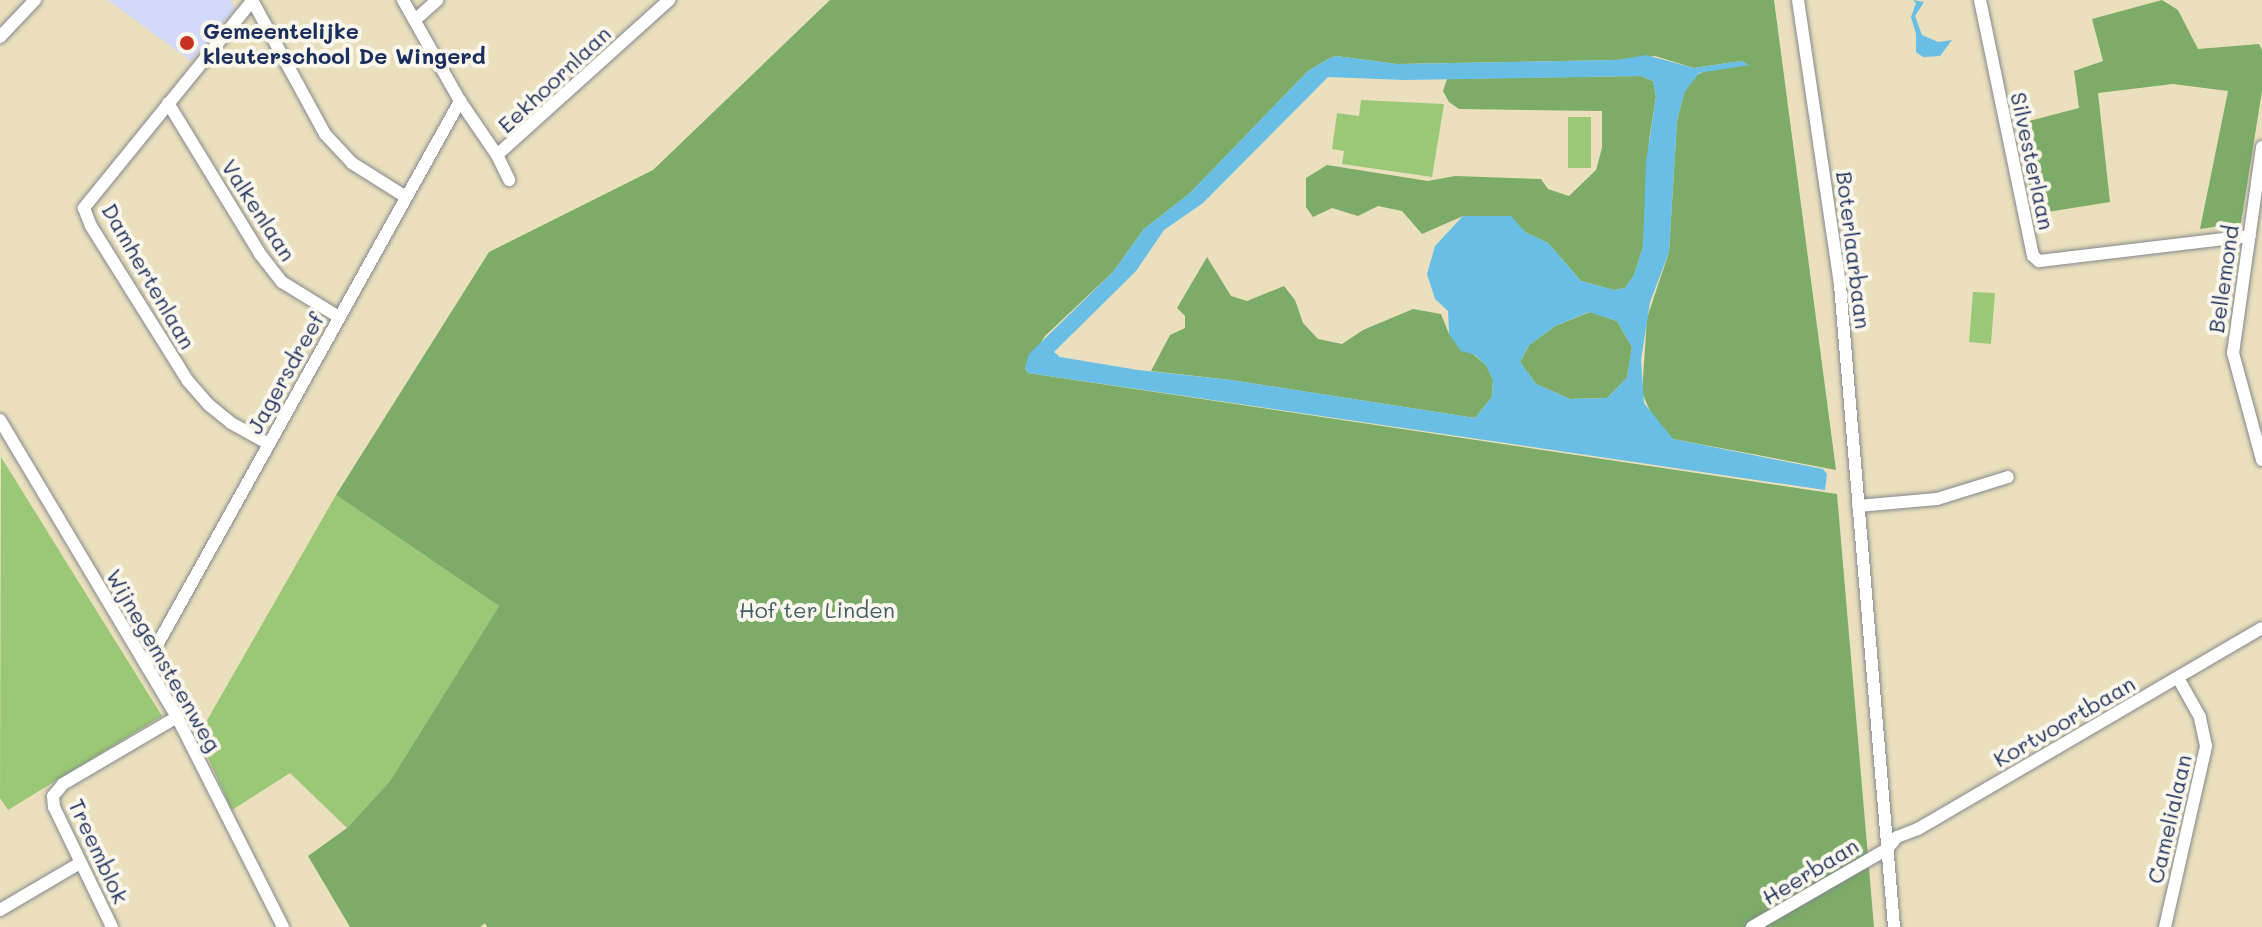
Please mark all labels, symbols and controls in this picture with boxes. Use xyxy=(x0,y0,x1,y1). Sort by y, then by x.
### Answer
place label: Gemeentelijke kleuterschool De Wingerd xyxy=(203,17,486,68)
street label: Eekhoornlaan xyxy=(492,20,616,138)
marker: Gemeentelijke kleuterschool De Wingerd xyxy=(178,34,196,52)
street label: Silvesterlaan xyxy=(2006,90,2060,232)
street label: Valkenlaan xyxy=(216,154,302,266)
street label: Boterlaarbaan xyxy=(1831,170,1877,330)
street label: Damhertenlaan xyxy=(97,198,201,354)
street label: Bellemond xyxy=(2202,223,2244,335)
street label: Jagersdreef xyxy=(241,308,329,438)
street label: Wijnegemsteenweg xyxy=(101,564,227,756)
park label: Hof ter Linden xyxy=(739,597,895,623)
street label: Kortvoortbaan xyxy=(1988,670,2140,772)
street label: Camelialaan xyxy=(2141,752,2197,886)
street label: Treemblok xyxy=(63,795,135,907)
street label: Heerbaan xyxy=(1757,832,1863,910)

